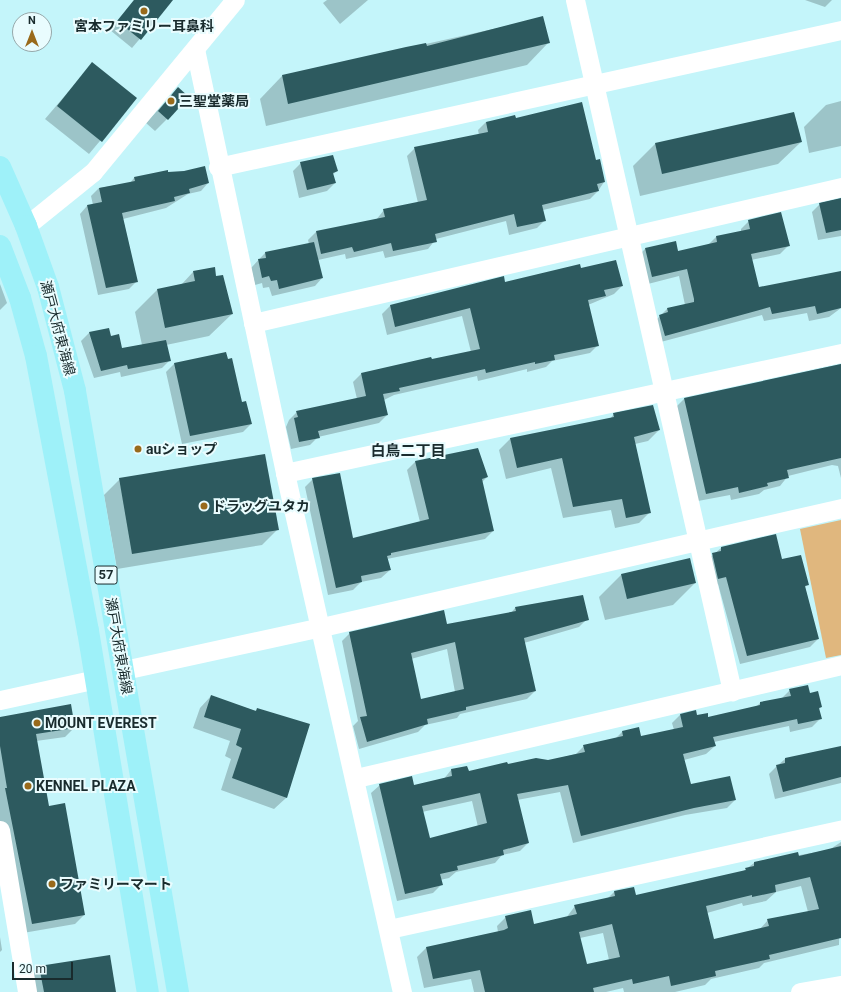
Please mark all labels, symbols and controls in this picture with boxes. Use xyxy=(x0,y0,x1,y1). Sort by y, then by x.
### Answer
marker: 宮本ファミリー耳鼻科 xyxy=(139,6,149,16)
north arrow xyxy=(12,12,52,52)
text: N xyxy=(28,14,36,27)
place label: 宮本ファミリー耳鼻科 xyxy=(74,18,214,34)
place label: 三聖堂薬局 xyxy=(179,93,249,109)
marker: 三聖堂薬局 xyxy=(166,96,176,106)
street label: 瀬戸大府東海線 xyxy=(37,278,79,378)
place label: auショップ xyxy=(146,441,217,457)
district label: 白鳥二丁目 xyxy=(371,443,445,461)
marker: auショップ xyxy=(133,444,143,454)
place label: ドラッグユタカ xyxy=(212,498,310,514)
marker: ドラッグユタカ xyxy=(199,501,209,511)
road number: 57 xyxy=(94,564,118,586)
street label: 瀬戸大府東海線 xyxy=(102,596,136,696)
place label: MOUNT EVEREST xyxy=(45,715,157,731)
marker: MOUNT EVEREST xyxy=(32,718,42,728)
place label: KENNEL PLAZA xyxy=(36,778,136,794)
marker: KENNEL PLAZA xyxy=(23,781,33,791)
place label: ファミリーマート xyxy=(60,876,172,892)
marker: ファミリーマート xyxy=(47,879,57,889)
scale bar xyxy=(14,954,75,980)
text: 20 m xyxy=(19,962,46,976)

